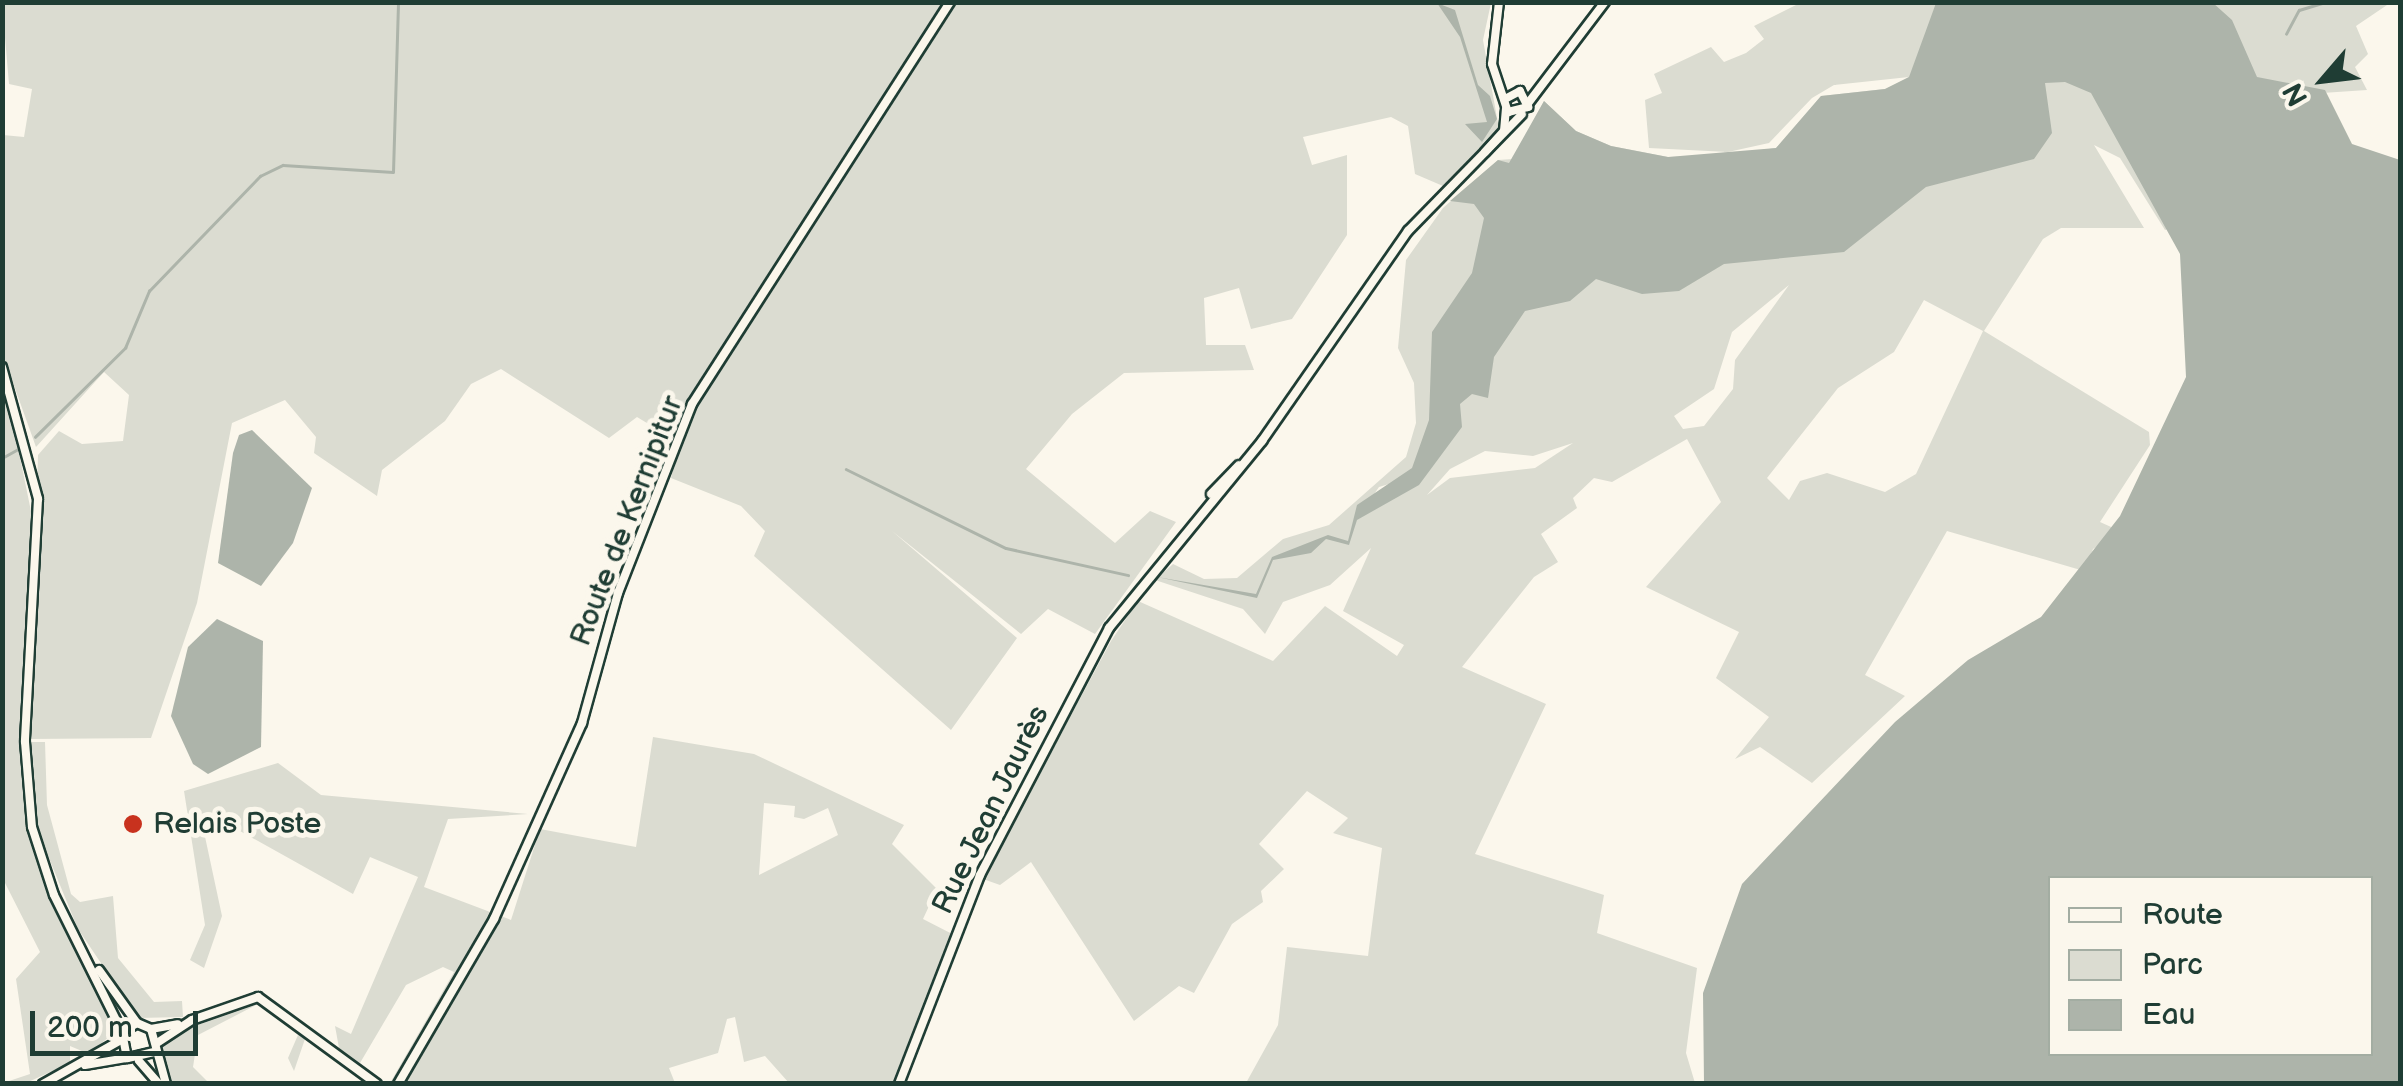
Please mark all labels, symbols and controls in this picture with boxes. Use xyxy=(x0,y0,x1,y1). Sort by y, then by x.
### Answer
north arrow xyxy=(2273,30,2373,130)
text: N xyxy=(2277,77,2316,111)
street label: Route de Kernipitur xyxy=(563,391,691,651)
street label: Rue Jean Jaurès xyxy=(924,698,1058,922)
place label: Relais Poste xyxy=(153,806,321,842)
marker: Relais Poste xyxy=(122,813,144,835)
legend xyxy=(2048,876,2373,1056)
text: Route xyxy=(2142,897,2223,933)
text: Parc xyxy=(2142,947,2203,983)
scale bar xyxy=(35,991,202,1053)
text: Eau xyxy=(2142,997,2195,1033)
text: 200 m xyxy=(47,1010,133,1046)

